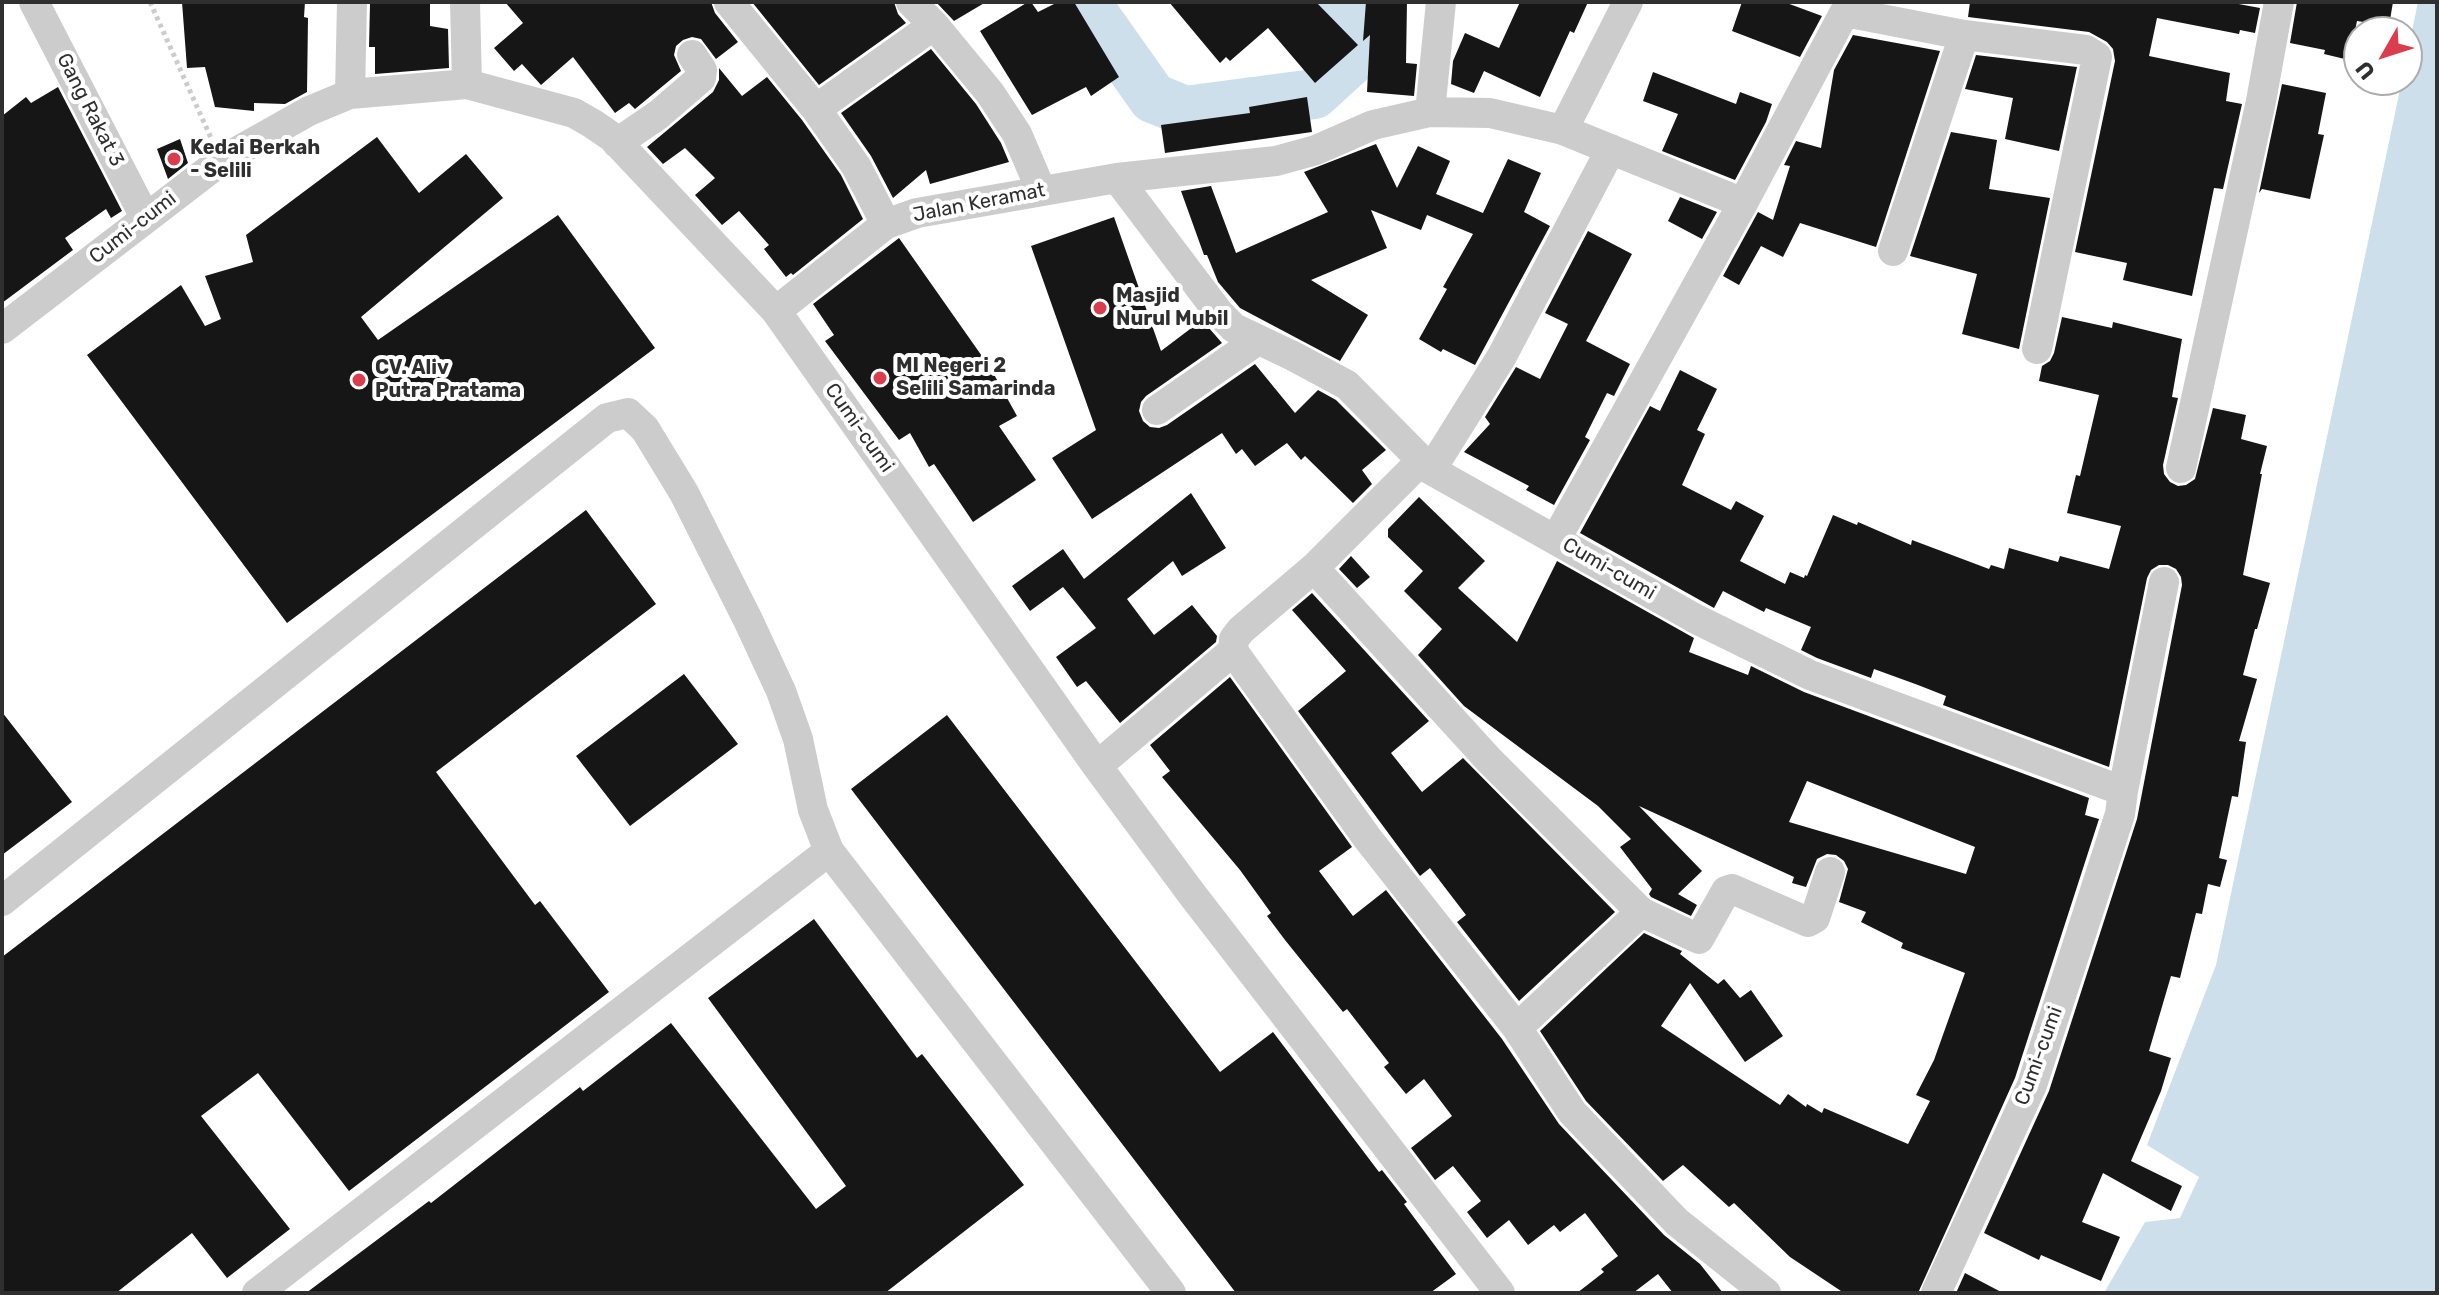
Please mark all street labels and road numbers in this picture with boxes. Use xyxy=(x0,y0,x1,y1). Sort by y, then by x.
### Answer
street label: Gang Rakat 3 xyxy=(51,50,129,170)
street label: Jalan Keramat xyxy=(911,178,1047,228)
street label: Cumi-cumi xyxy=(85,187,181,269)
street label: Cumi-cumi xyxy=(820,379,898,477)
street label: Cumi-cumi xyxy=(1558,533,1660,605)
street label: Cumi-cumi xyxy=(2010,1003,2068,1109)

